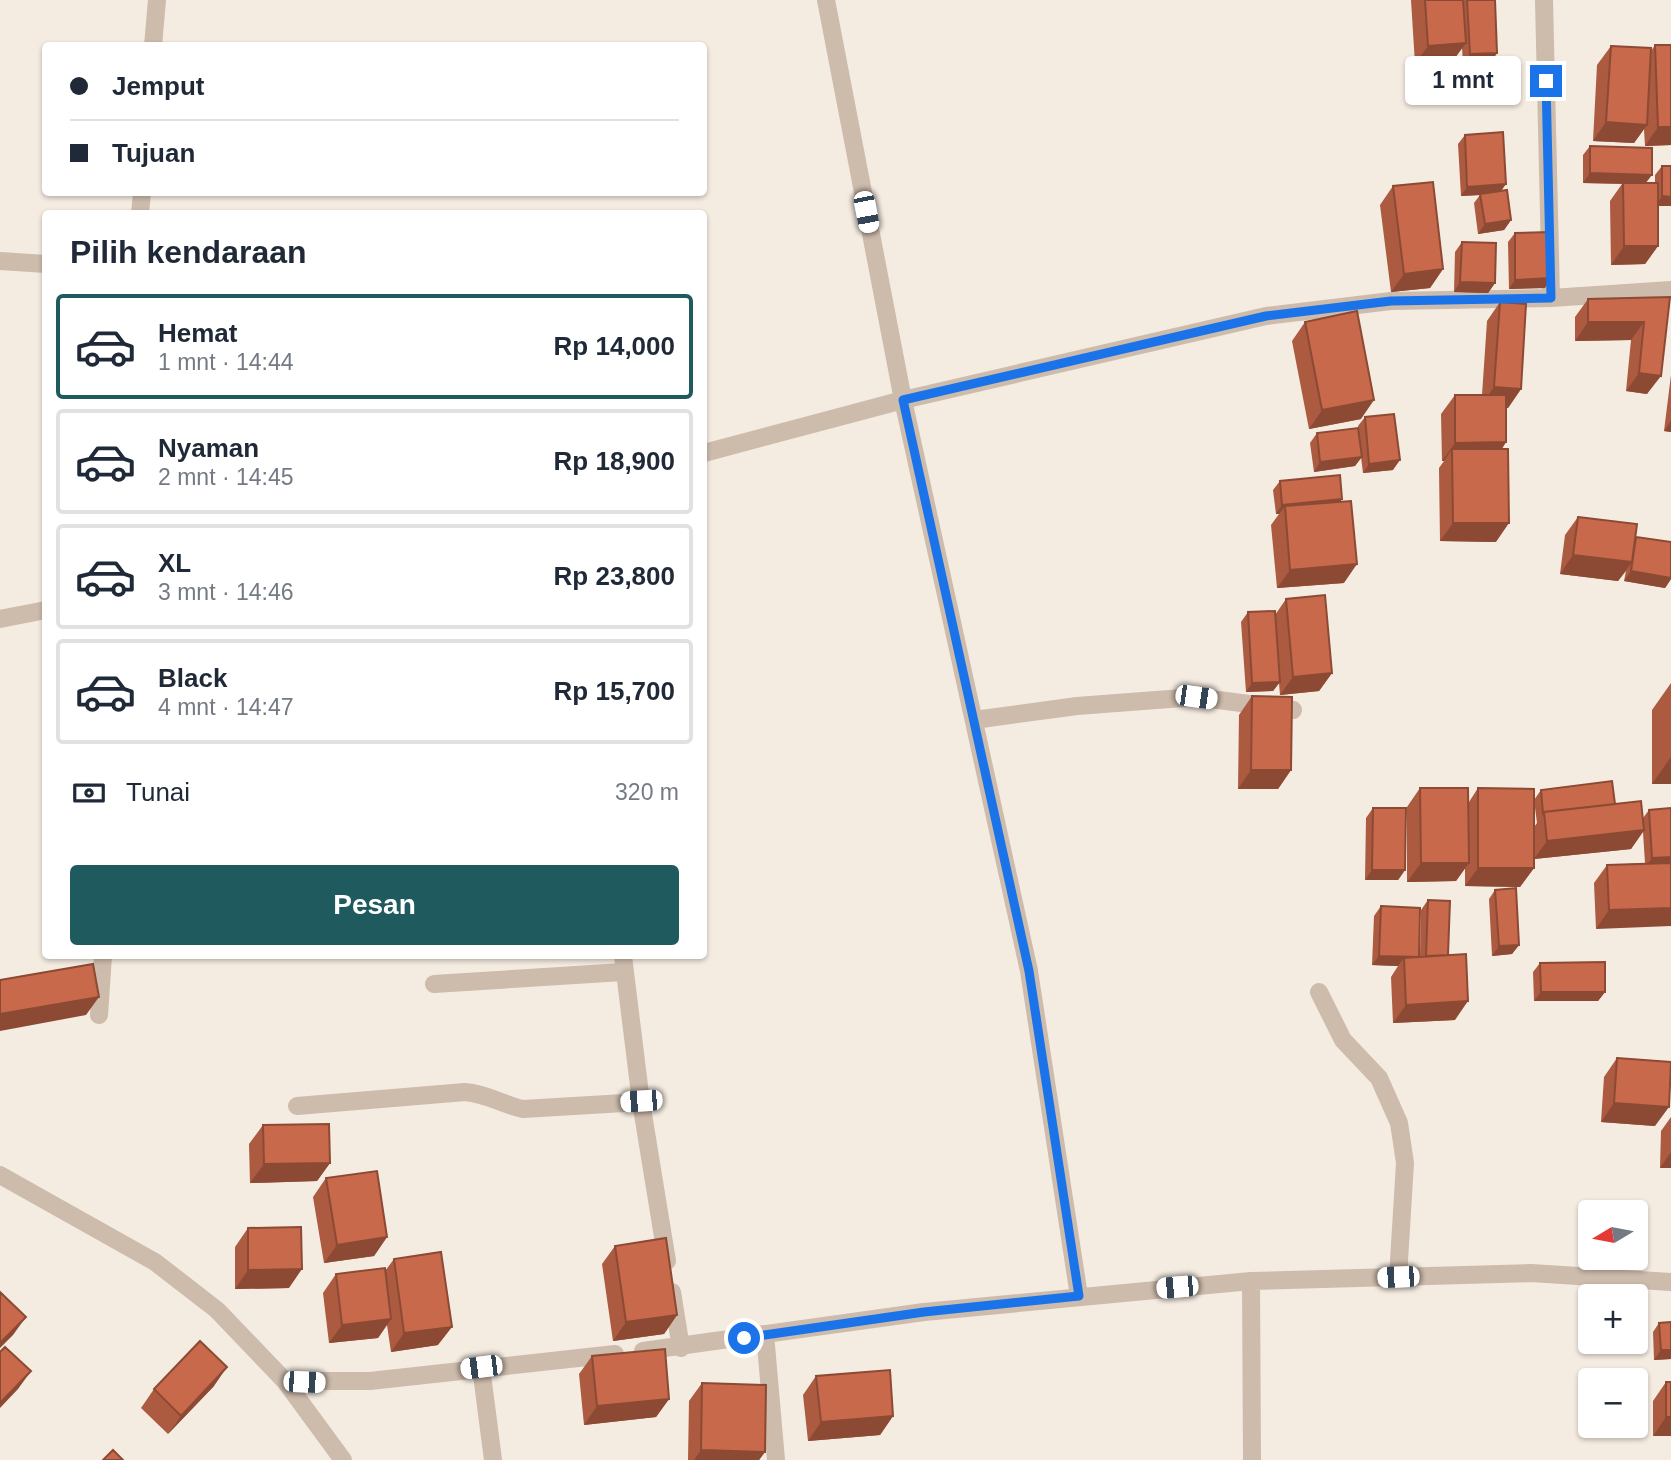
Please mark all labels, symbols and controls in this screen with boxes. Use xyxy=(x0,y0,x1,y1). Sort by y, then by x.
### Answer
callout: 1 mnt xyxy=(1406,56,1522,106)
route end xyxy=(1530,65,1562,97)
text: 1 mnt xyxy=(1432,67,1494,93)
text: Jemput xyxy=(112,71,204,101)
text: Tujuan xyxy=(112,138,195,168)
car xyxy=(852,189,881,235)
text: Pilih kendaraan xyxy=(70,234,307,270)
icon: car xyxy=(74,315,137,378)
text: Hemat xyxy=(158,318,237,348)
text: Rp 14,000 xyxy=(554,331,675,361)
text: 1 mnt · 14:44 xyxy=(158,349,294,375)
icon: car xyxy=(74,430,137,493)
text: Nyaman xyxy=(158,433,259,463)
text: Rp 18,900 xyxy=(554,446,675,476)
text: 2 mnt · 14:45 xyxy=(158,464,294,490)
icon: car xyxy=(74,545,137,608)
text: XL xyxy=(158,548,191,578)
text: Rp 23,800 xyxy=(554,561,675,591)
text: 3 mnt · 14:46 xyxy=(158,579,294,605)
icon: car xyxy=(74,660,137,723)
text: Black xyxy=(158,663,227,693)
text: Rp 15,700 xyxy=(554,676,675,706)
car xyxy=(1174,684,1219,710)
text: 4 mnt · 14:47 xyxy=(158,694,294,720)
icon: cash xyxy=(70,774,108,812)
text: Tunai xyxy=(126,777,190,807)
text: 320 m xyxy=(615,779,679,805)
button: Pesan xyxy=(70,865,679,945)
car xyxy=(620,1089,663,1113)
north arrow xyxy=(1578,1200,1648,1270)
map controls xyxy=(1578,1200,1648,1438)
car xyxy=(1377,1266,1420,1288)
car xyxy=(1156,1275,1199,1299)
button: + xyxy=(1578,1284,1648,1354)
route start xyxy=(728,1322,760,1354)
car xyxy=(459,1354,504,1380)
button: − xyxy=(1578,1368,1648,1438)
car xyxy=(283,1371,326,1393)

